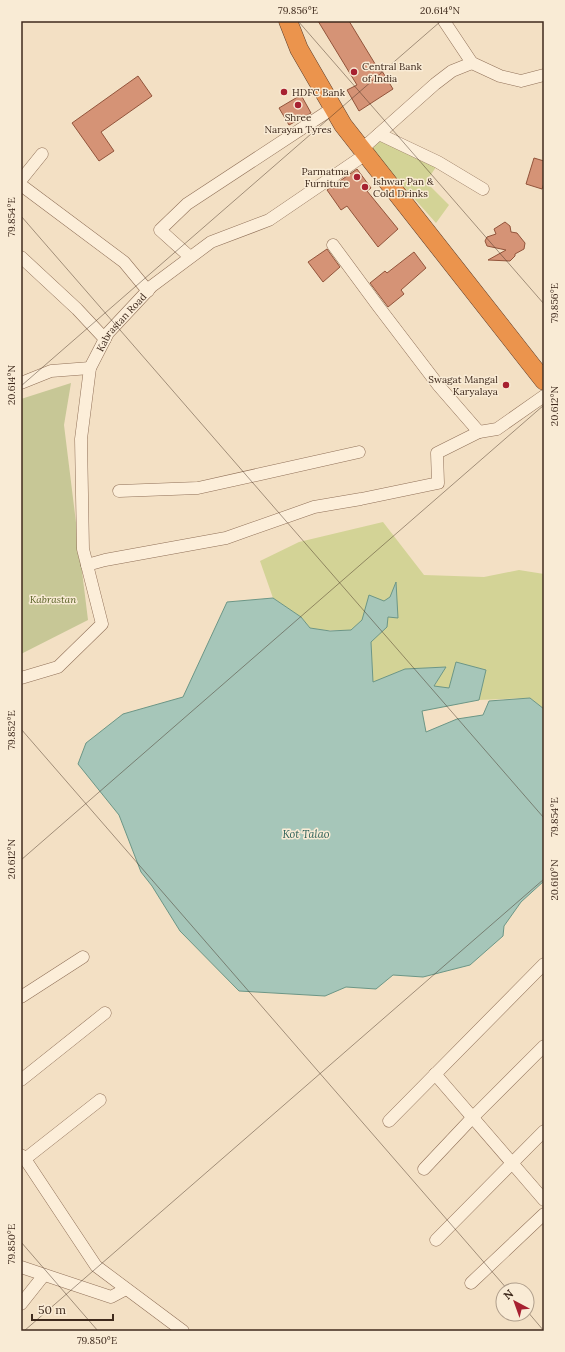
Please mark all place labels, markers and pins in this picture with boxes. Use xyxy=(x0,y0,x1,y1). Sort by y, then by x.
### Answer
place label: Central Bank of India xyxy=(362,60,422,85)
marker: Central Bank of India xyxy=(349,67,359,77)
place label: HDFC Bank xyxy=(292,86,346,99)
marker: HDFC Bank xyxy=(279,87,289,97)
marker: Shree Narayan Tyres xyxy=(293,100,303,110)
place label: Shree Narayan Tyres xyxy=(264,111,332,136)
place label: Parmatma Furniture xyxy=(302,165,350,190)
marker: Parmatma Furniture xyxy=(352,172,362,182)
place label: Ishwar Pan & Cold Drinks xyxy=(373,175,435,200)
marker: Ishwar Pan & Cold Drinks xyxy=(360,182,370,192)
place label: Swagat Mangal Karyalaya xyxy=(428,373,498,398)
marker: Swagat Mangal Karyalaya xyxy=(501,380,511,390)

